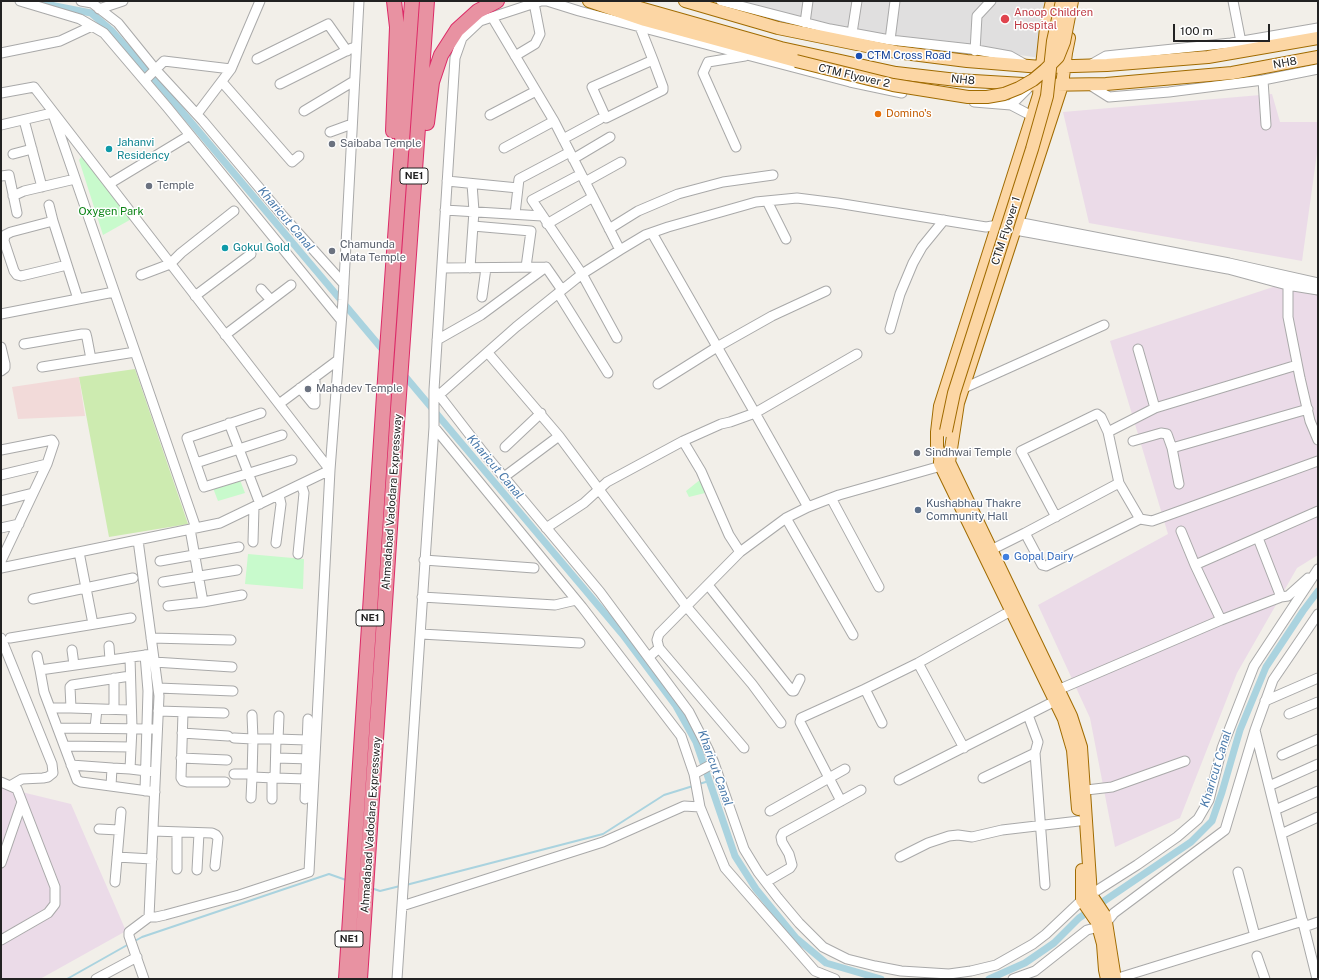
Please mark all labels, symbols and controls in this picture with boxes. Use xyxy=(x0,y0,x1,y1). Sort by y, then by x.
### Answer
place label: Anoop Children Hospital xyxy=(1014,6,1093,32)
marker: Anoop Children Hospital xyxy=(999,13,1011,25)
scale bar xyxy=(1175,16,1272,42)
text: 100 m xyxy=(1180,24,1213,38)
place label: CTM Cross Road xyxy=(867,49,951,63)
marker: CTM Cross Road xyxy=(854,51,864,61)
street label: NH8 xyxy=(1272,54,1298,72)
street label: CTM Flyover 2 xyxy=(817,61,891,91)
street label: NH8 xyxy=(951,72,975,88)
place label: Domino's xyxy=(886,107,931,121)
marker: Domino's xyxy=(873,109,883,119)
place label: Jahanvi Residency xyxy=(117,136,170,162)
place label: Saibaba Temple xyxy=(340,137,421,151)
marker: Saibaba Temple xyxy=(327,139,337,149)
marker: Jahanvi Residency xyxy=(104,144,114,154)
road number: NE1 xyxy=(400,168,428,184)
place label: Temple xyxy=(157,179,194,193)
marker: Temple xyxy=(144,181,154,191)
water label: Kharicut Canal xyxy=(255,184,317,254)
street label: CTM Flyover 1 xyxy=(989,195,1023,267)
park label: Oxygen Park xyxy=(78,205,144,219)
place label: Chamunda Mata Temple xyxy=(340,238,406,264)
place label: Gokul Gold xyxy=(233,241,290,255)
marker: Gokul Gold xyxy=(220,243,230,253)
marker: Chamunda Mata Temple xyxy=(327,246,337,256)
place label: Mahadev Temple xyxy=(316,382,402,396)
marker: Mahadev Temple xyxy=(303,384,313,394)
street label: Ahmadabad Vadodara Expressway xyxy=(379,413,405,591)
water label: Kharicut Canal xyxy=(464,432,526,502)
place label: Sindhwai Temple xyxy=(925,446,1012,460)
marker: Sindhwai Temple xyxy=(912,448,922,458)
place label: Kushabhau Thakre Community Hall xyxy=(926,497,1021,523)
marker: Kushabhau Thakre Community Hall xyxy=(913,505,923,515)
place label: Gopal Dairy xyxy=(1014,550,1074,564)
marker: Gopal Dairy xyxy=(1001,552,1011,562)
road number: NE1 xyxy=(356,610,384,626)
water label: Kharicut Canal xyxy=(695,728,735,808)
water label: Kharicut Canal xyxy=(1197,729,1235,809)
street label: Ahmadabad Vadodara Expressway xyxy=(358,736,384,914)
road number: NE1 xyxy=(335,931,363,947)

